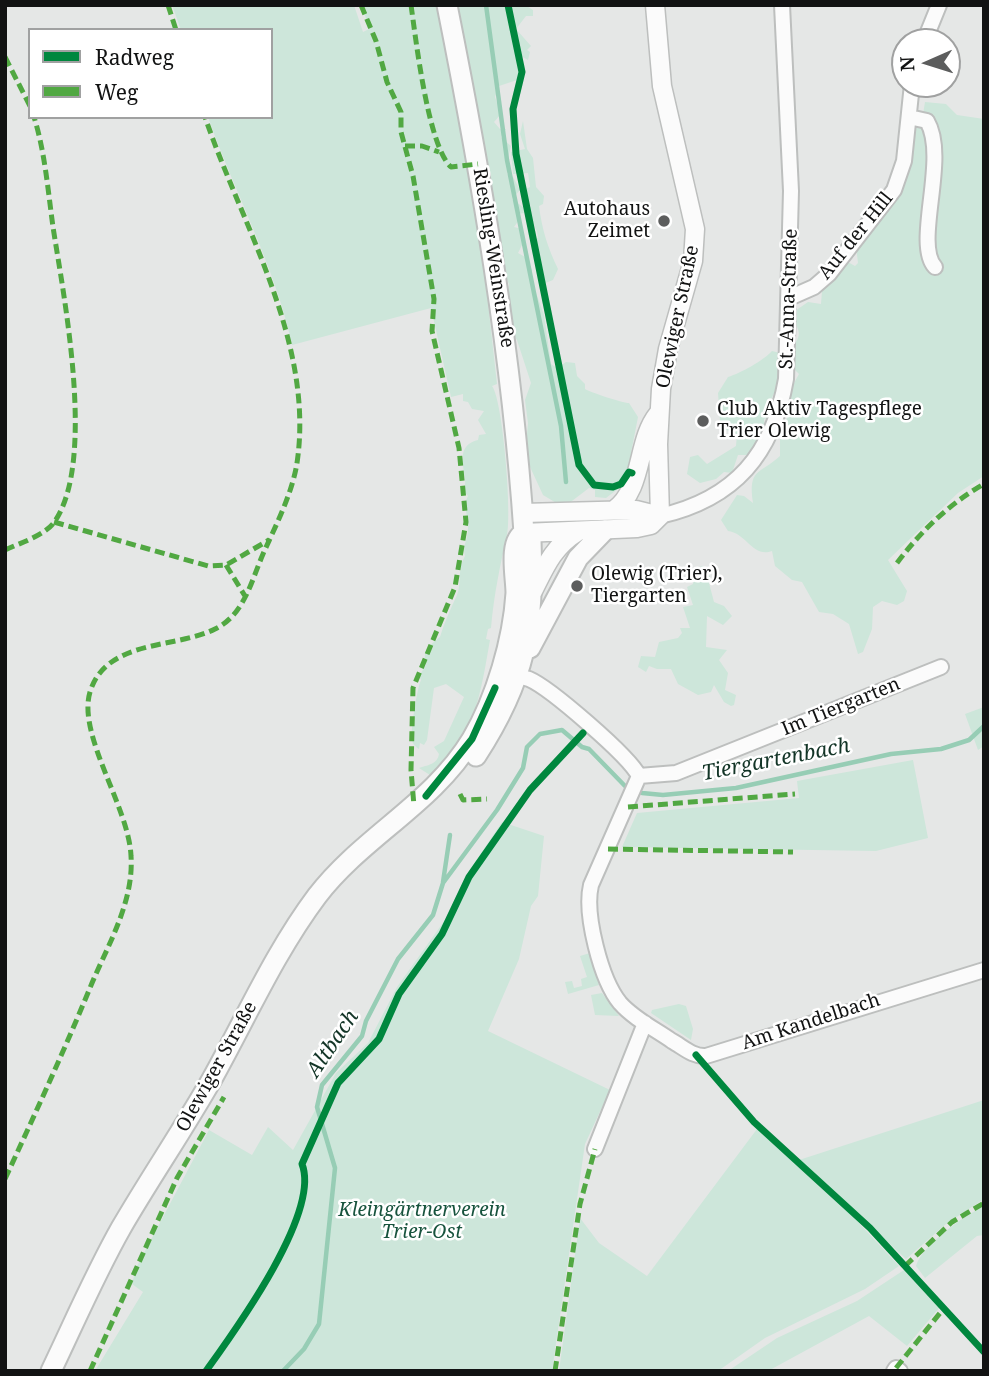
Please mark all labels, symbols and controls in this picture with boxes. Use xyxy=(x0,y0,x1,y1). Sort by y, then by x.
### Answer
legend xyxy=(28,28,273,119)
north arrow xyxy=(891,28,961,98)
text: Radweg xyxy=(95,43,174,71)
text: N xyxy=(894,56,920,72)
text: Weg xyxy=(95,78,138,106)
street label: Riesling-Weinstraße xyxy=(468,166,518,350)
street label: Auf der Hill xyxy=(814,188,898,284)
place label: Autohaus Zeimet xyxy=(564,199,650,243)
marker: Autohaus Zeimet xyxy=(656,213,672,229)
street label: St.-Anna-Straße xyxy=(775,228,803,370)
street label: Olewiger Straße xyxy=(652,243,704,391)
place label: Club Aktiv Tagespflege Trier Olewig xyxy=(717,399,922,443)
marker: Club Aktiv Tagespflege Trier Olewig xyxy=(695,413,711,429)
place label: Olewig (Trier), Tiergarten xyxy=(591,564,722,608)
marker: Olewig (Trier), Tiergarten xyxy=(569,578,585,594)
street label: Im Tiergarten xyxy=(778,673,904,741)
water label: Tiergartenbach xyxy=(700,733,852,787)
street label: Am Kandelbach xyxy=(739,989,883,1055)
street label: Olewiger Straße xyxy=(172,998,262,1136)
water label: Altbach xyxy=(301,1006,365,1082)
park label: Kleingärtnerverein Trier-Ost xyxy=(338,1200,506,1244)

